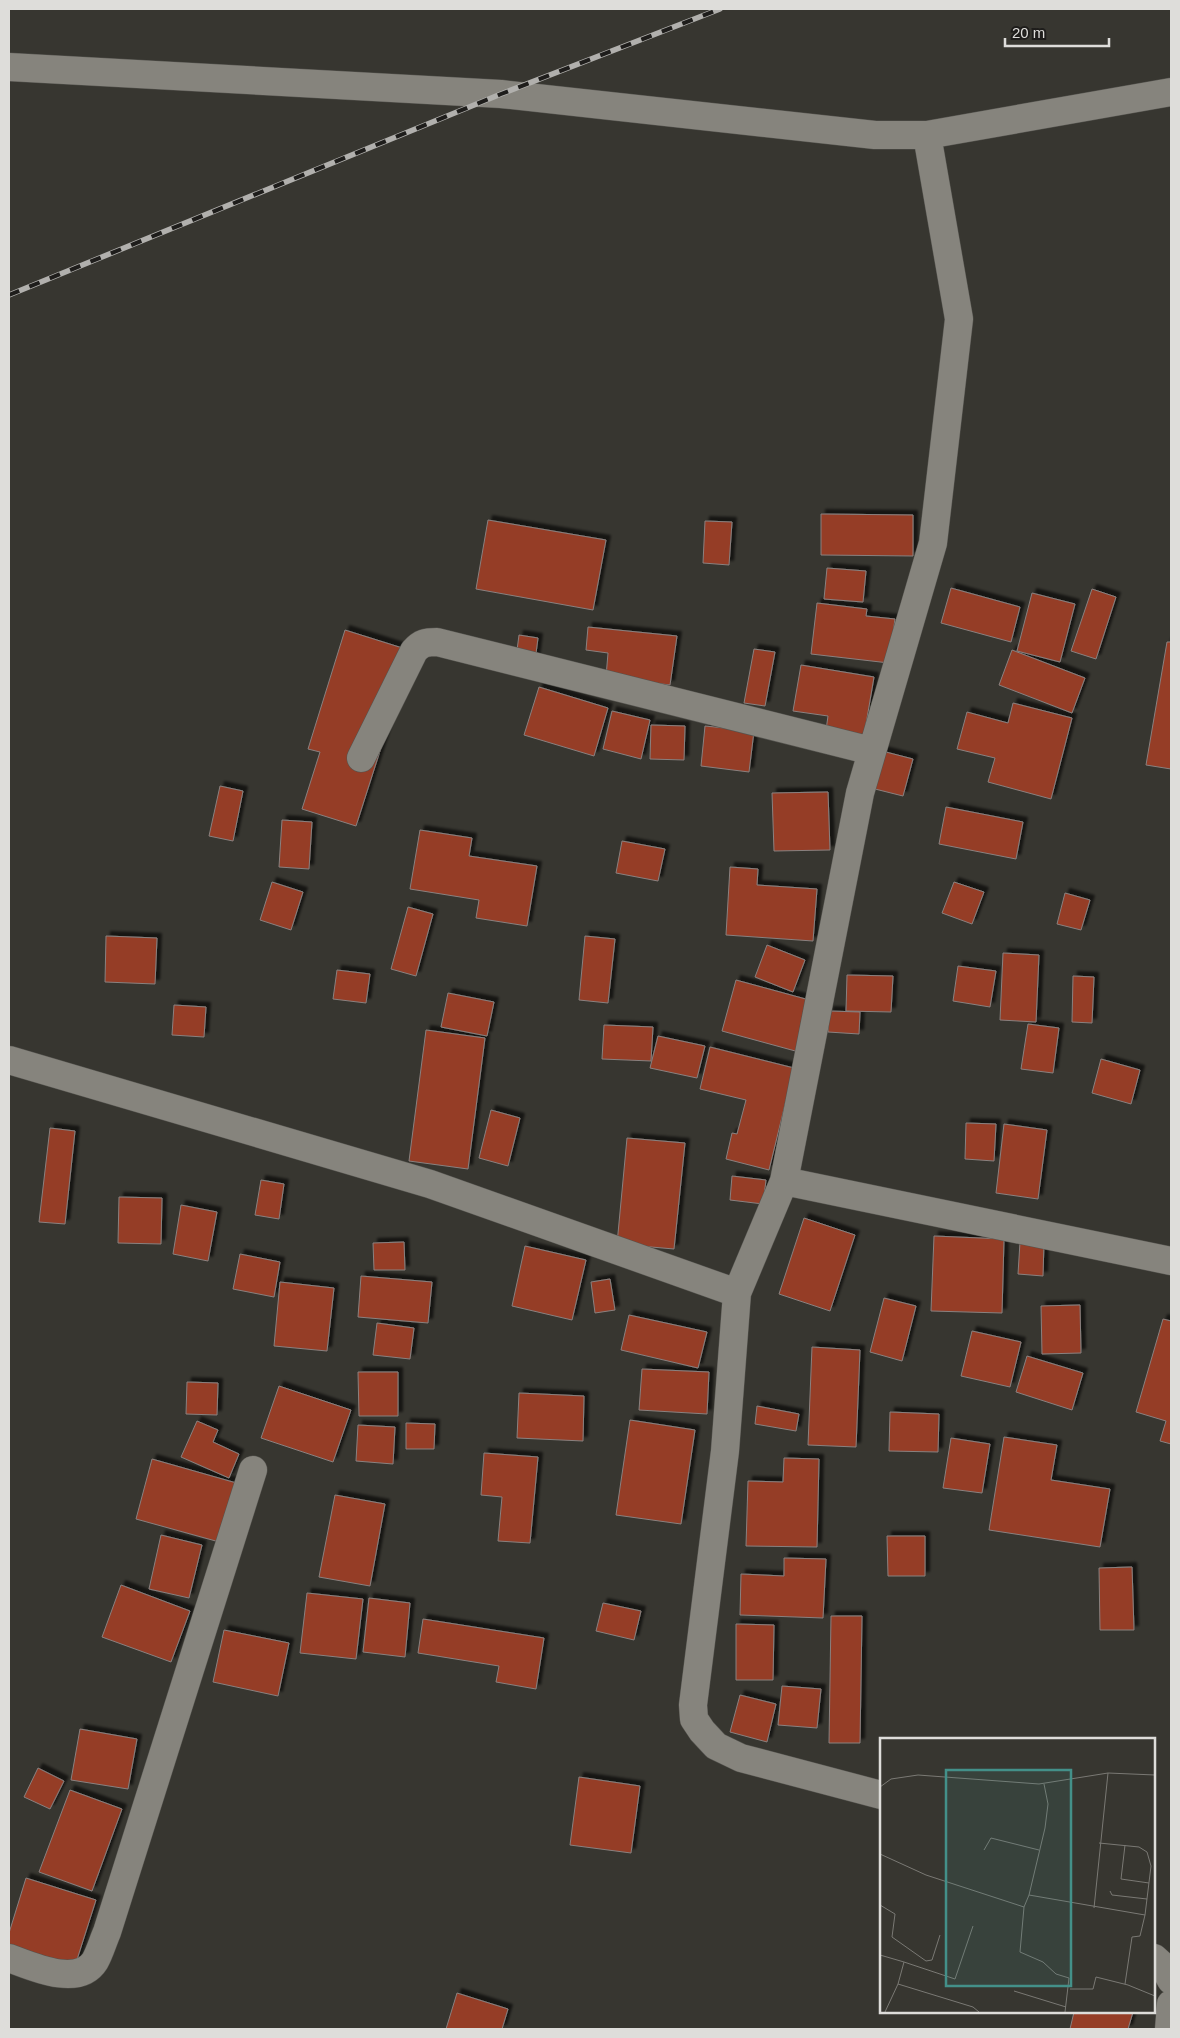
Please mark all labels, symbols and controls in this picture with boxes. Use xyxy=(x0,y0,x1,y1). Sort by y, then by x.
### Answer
scale bar xyxy=(1005,15,1109,47)
text: 20 m xyxy=(1012,24,1045,41)
inset map xyxy=(880,1738,1155,2013)

